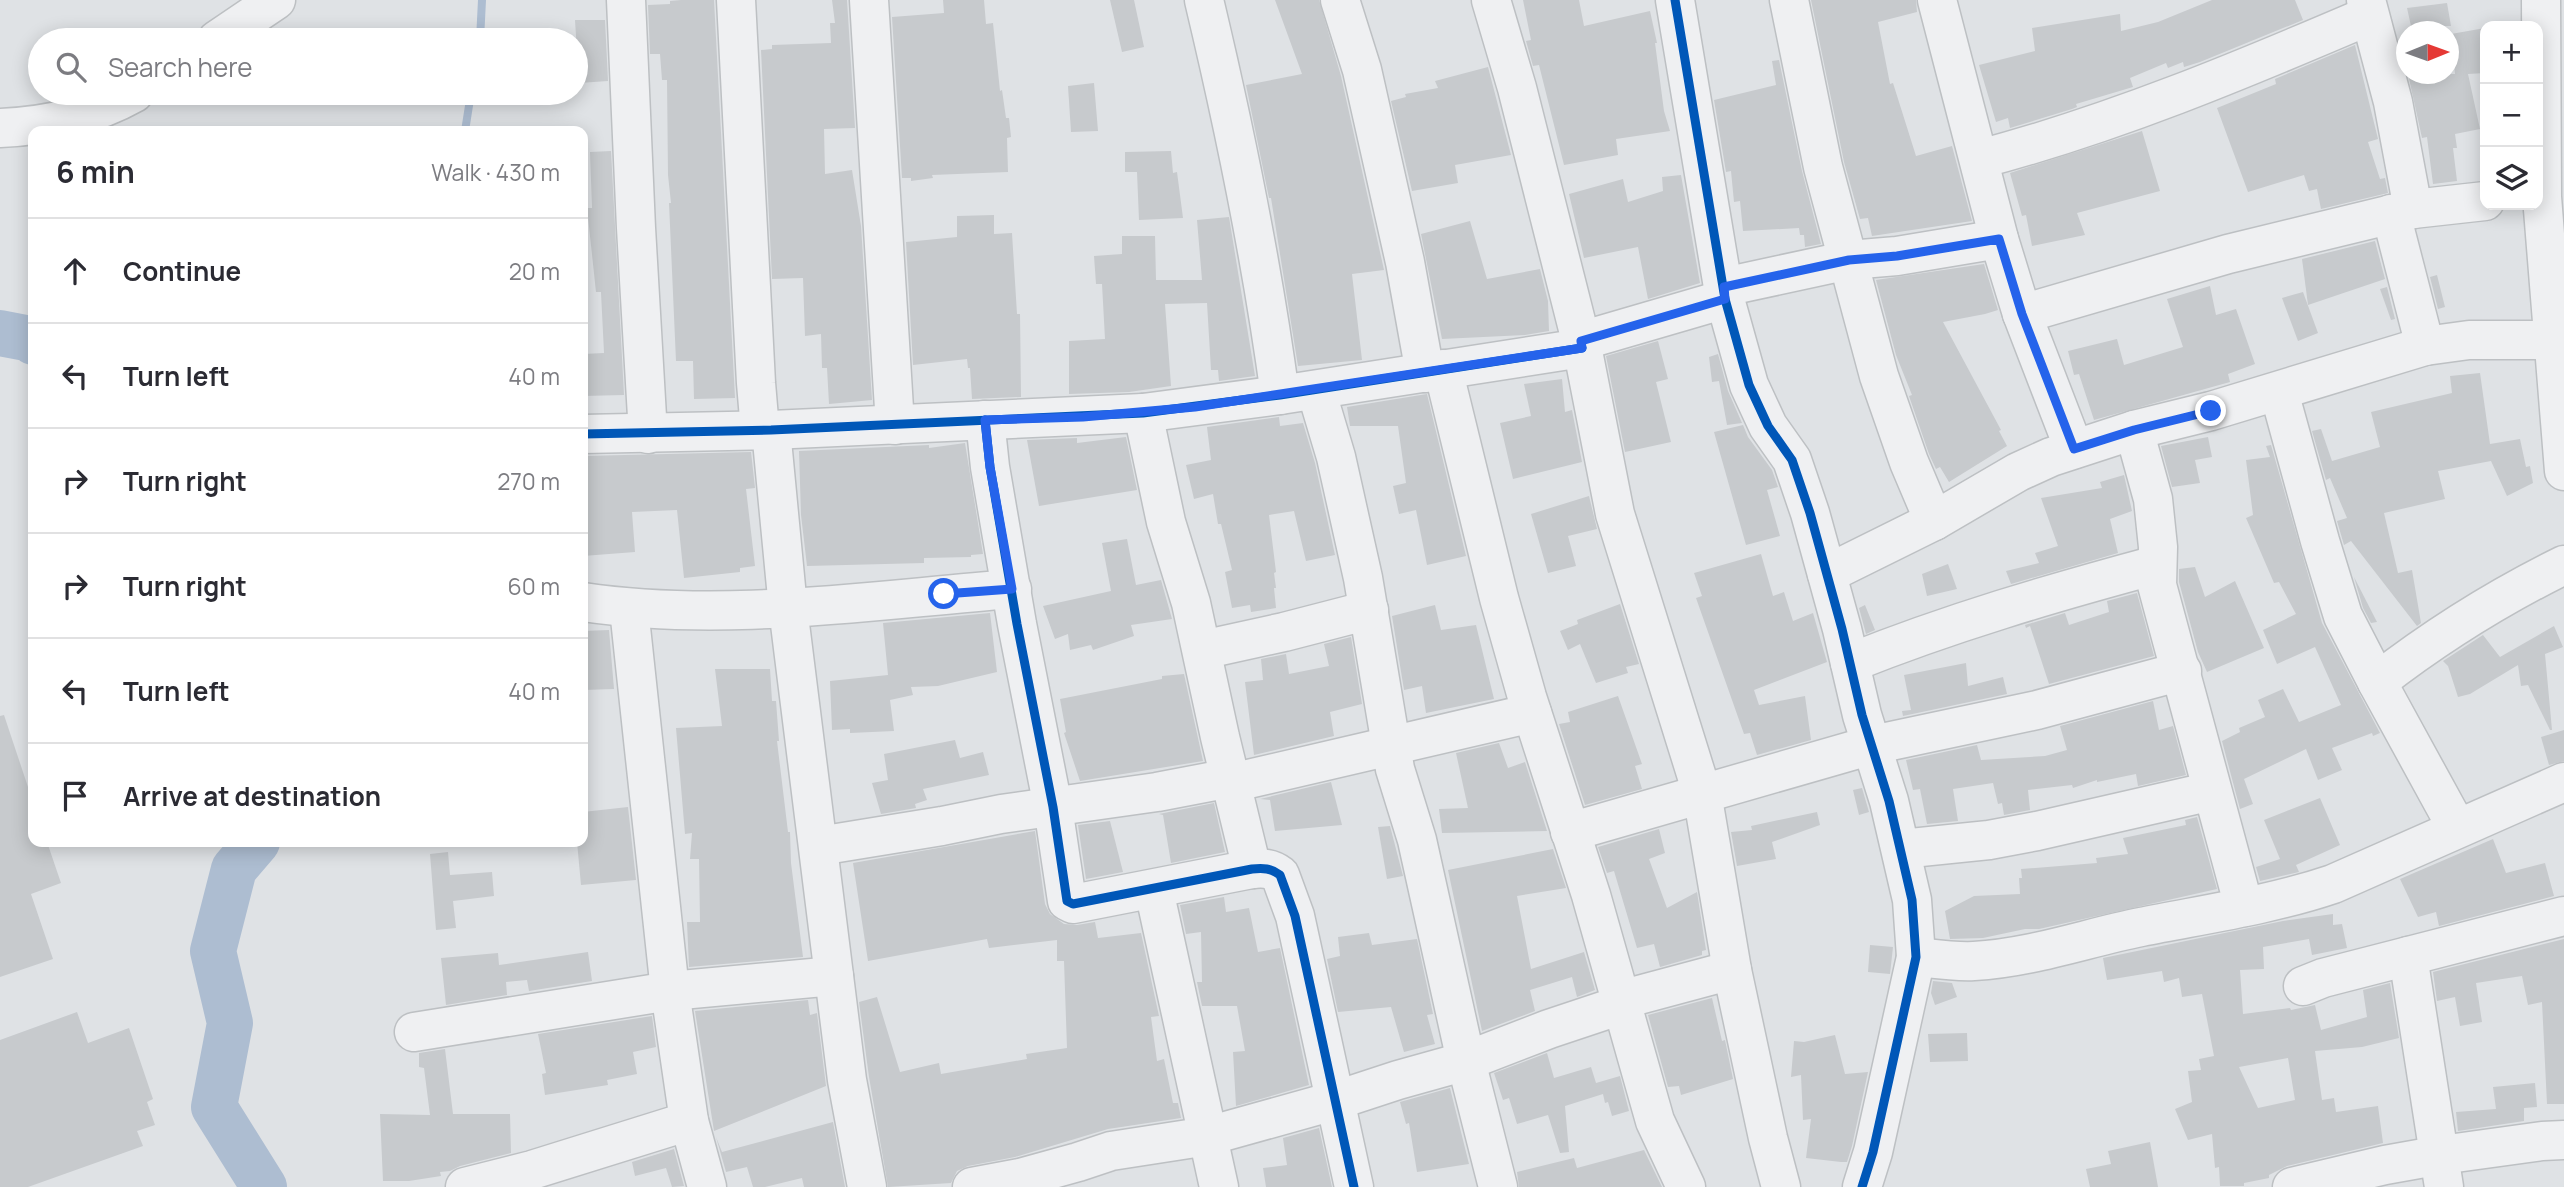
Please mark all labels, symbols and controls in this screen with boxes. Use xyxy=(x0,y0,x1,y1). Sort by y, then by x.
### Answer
north arrow xyxy=(2396,21,2459,84)
map controls xyxy=(2480,21,2543,210)
button: + xyxy=(2480,21,2543,84)
search box xyxy=(28,28,588,105)
icon: search xyxy=(52,48,90,86)
text: Search here xyxy=(108,49,253,85)
button: − xyxy=(2480,84,2543,147)
button: layers xyxy=(2480,147,2543,210)
text: 6 min xyxy=(56,151,135,192)
text: Walk · 430 m xyxy=(431,156,560,188)
icon: ahead xyxy=(56,252,94,290)
text: Continue xyxy=(123,253,241,289)
text: 20 m xyxy=(509,255,560,287)
icon: left xyxy=(56,357,94,395)
text: Turn left xyxy=(123,358,230,394)
text: 40 m xyxy=(508,360,560,392)
route end xyxy=(2195,395,2226,426)
icon: right xyxy=(56,462,94,500)
text: Turn right xyxy=(123,463,247,499)
text: 270 m xyxy=(497,465,560,497)
icon: right xyxy=(56,567,94,605)
text: Turn right xyxy=(123,568,247,604)
text: 60 m xyxy=(508,570,560,602)
route start xyxy=(928,578,959,609)
icon: left xyxy=(56,672,94,710)
text: Turn left xyxy=(123,673,230,709)
text: 40 m xyxy=(508,675,560,707)
icon: arrive xyxy=(56,777,94,815)
text: Arrive at destination xyxy=(123,778,381,814)

